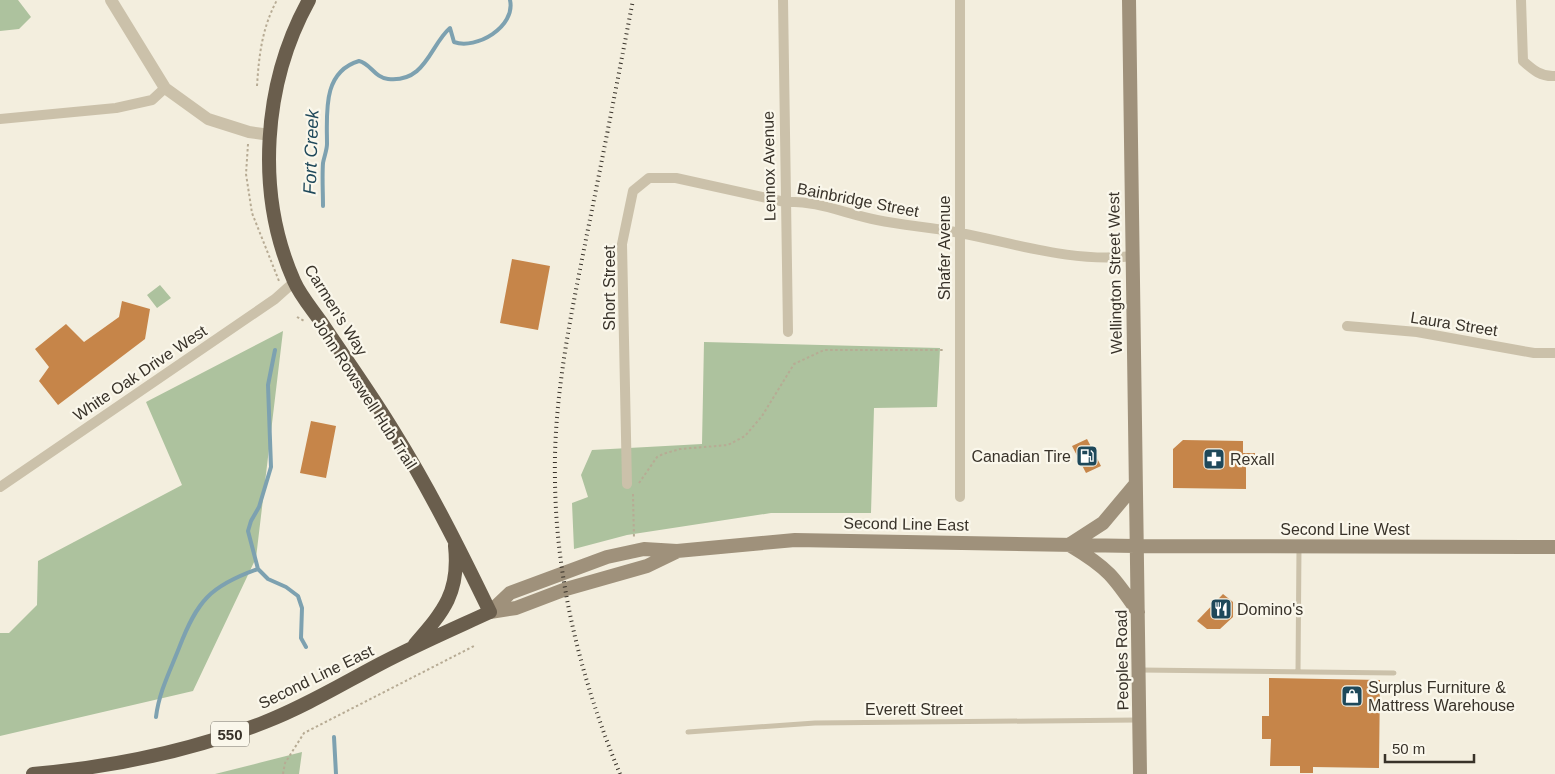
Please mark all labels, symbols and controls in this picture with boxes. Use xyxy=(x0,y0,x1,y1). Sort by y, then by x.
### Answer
water label: Fort Creek xyxy=(300,108,323,195)
street label: Lennox Avenue xyxy=(760,111,778,221)
street label: Bainbridge Street xyxy=(796,180,921,220)
street label: Wellington Street West xyxy=(1105,191,1125,354)
street label: Shafer Avenue xyxy=(936,196,953,300)
street label: Short Street xyxy=(601,245,618,331)
street label: Carmen's Way xyxy=(301,261,371,359)
street label: Laura Street xyxy=(1409,309,1499,339)
street label: John Rowswell Hub Trail xyxy=(310,316,420,472)
street label: White Oak Drive West xyxy=(70,322,210,424)
fuel station icon: Canadian Tire xyxy=(1075,444,1099,468)
pharmacy icon: Rexall xyxy=(1202,447,1226,471)
place label: Canadian Tire xyxy=(971,448,1071,465)
place label: Rexall xyxy=(1230,451,1274,468)
street label: Second Line East xyxy=(843,514,969,534)
street label: Second Line West xyxy=(1280,521,1410,538)
restaurant icon: Domino's xyxy=(1209,597,1233,621)
place label: Domino's xyxy=(1237,601,1303,618)
street label: Peoples Road xyxy=(1113,610,1131,710)
street label: Second Line East xyxy=(256,642,377,712)
place label: Surplus Furniture & Mattress Warehouse xyxy=(1368,679,1515,714)
shop icon: Surplus Furniture & Mattress Warehouse xyxy=(1340,684,1364,708)
street label: Everett Street xyxy=(865,701,963,718)
road number: 550 xyxy=(211,722,249,746)
scale bar xyxy=(1385,732,1474,764)
text: 50 m xyxy=(1392,740,1425,757)

